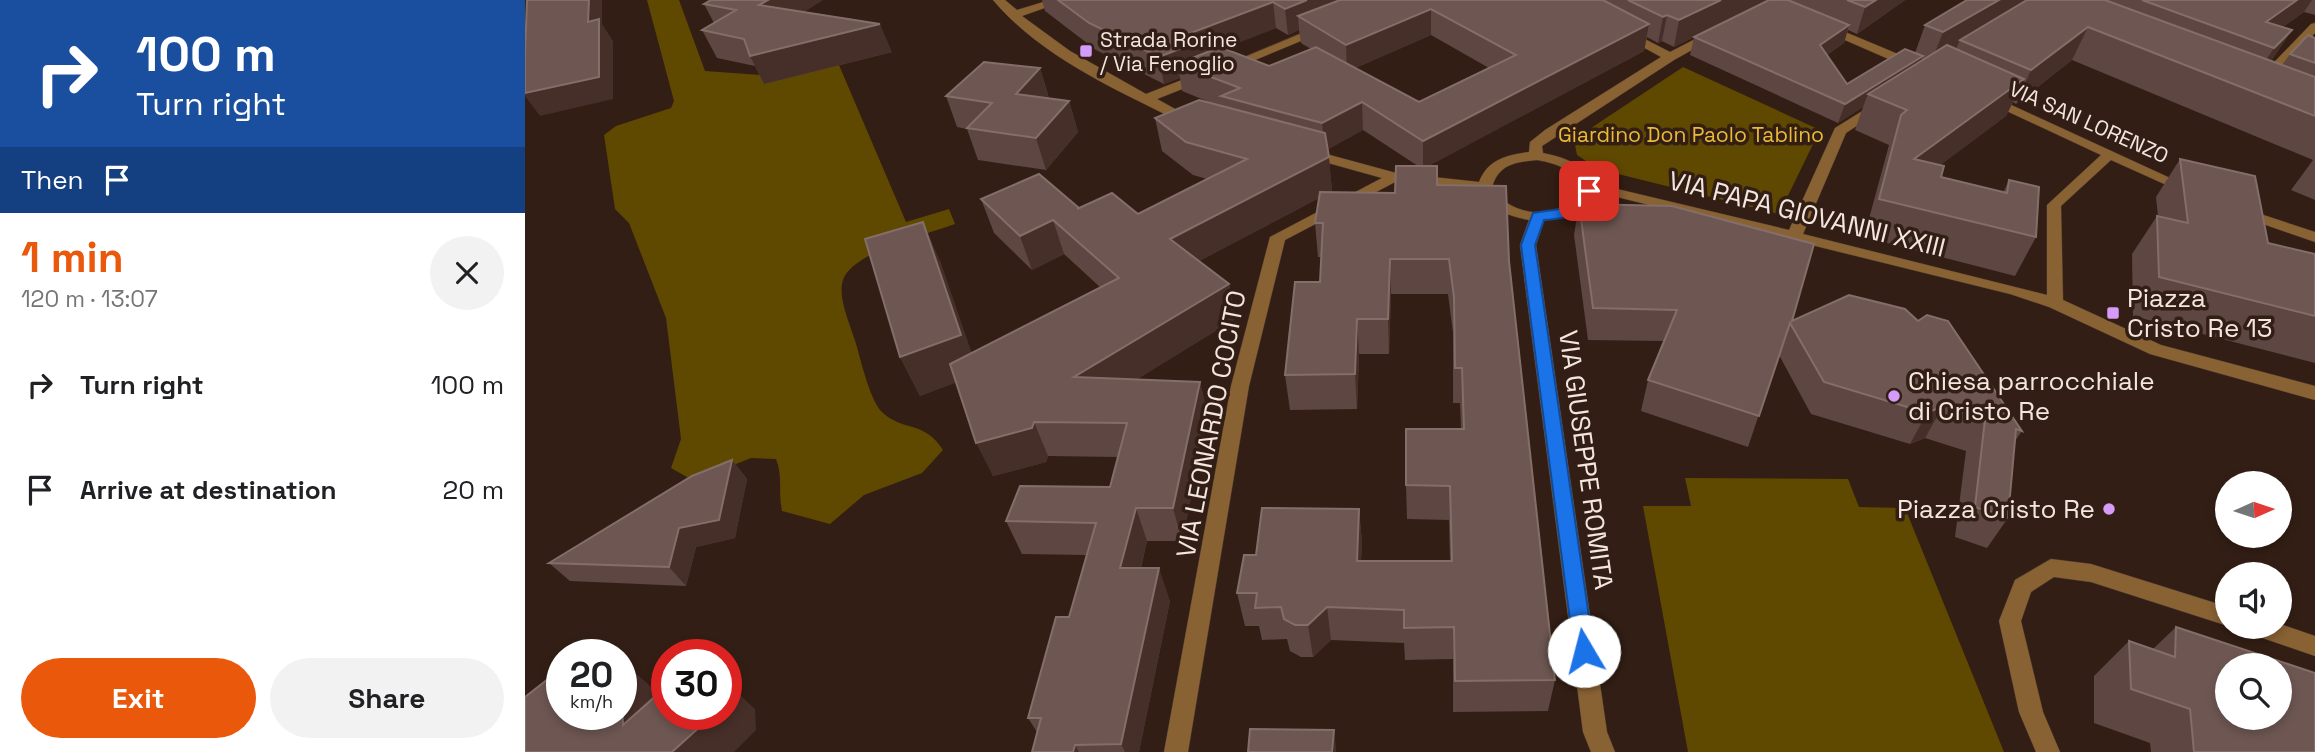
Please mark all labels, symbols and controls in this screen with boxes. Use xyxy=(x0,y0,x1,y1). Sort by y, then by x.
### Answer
text: 100 m xyxy=(136,23,276,85)
place label: Strada Rorine / Via Fenoglio xyxy=(1100,26,1237,77)
icon: right xyxy=(21,28,112,119)
marker: Strada Rorine / Via Fenoglio xyxy=(1078,43,1094,59)
street label: VIA SAN LORENZO xyxy=(2005,75,2173,169)
text: Turn right xyxy=(136,84,286,124)
park label: Giardino Don Paolo Tablino xyxy=(1558,121,1824,148)
icon: arrive xyxy=(98,161,136,199)
pin xyxy=(1559,161,1619,221)
text: Then xyxy=(21,163,84,197)
street label: VIA PAPA GIOVANNI XXIII xyxy=(1665,163,1949,265)
icon: arrive xyxy=(1570,172,1608,210)
text: 1 min xyxy=(21,231,124,284)
button: close xyxy=(430,236,504,310)
place label: Piazza Cristo Re 13 xyxy=(2127,281,2273,345)
text: 120 m · 13:07 xyxy=(21,284,158,314)
street label: VIA LEONARDO COCITO xyxy=(1168,287,1254,561)
marker: Piazza Cristo Re 13 xyxy=(2105,305,2121,321)
street label: VIA GIUSEPPE ROMITA xyxy=(1551,328,1621,592)
place label: Chiesa parrocchiale di Cristo Re xyxy=(1908,364,2155,428)
icon: right xyxy=(21,366,59,404)
text: Turn right xyxy=(80,368,204,402)
text: 100 m xyxy=(431,368,504,402)
marker: Chiesa parrocchiale di Cristo Re xyxy=(1886,388,1902,404)
icon: arrive xyxy=(21,471,59,509)
north arrow xyxy=(2215,471,2293,548)
map controls xyxy=(2215,471,2292,730)
text: Arrive at destination xyxy=(80,473,337,507)
text: 20 m xyxy=(443,473,504,507)
place label: Piazza Cristo Re xyxy=(1897,492,2095,526)
marker: Piazza Cristo Re xyxy=(2101,501,2117,517)
button: sound xyxy=(2215,562,2292,639)
position arrow xyxy=(1547,614,1621,688)
speed limit sign: 30 xyxy=(651,639,742,730)
text: 20 xyxy=(570,653,613,697)
button: search xyxy=(2215,653,2292,730)
button: Exit xyxy=(21,658,256,738)
button: Share xyxy=(270,658,504,738)
text: km/h xyxy=(570,690,613,713)

